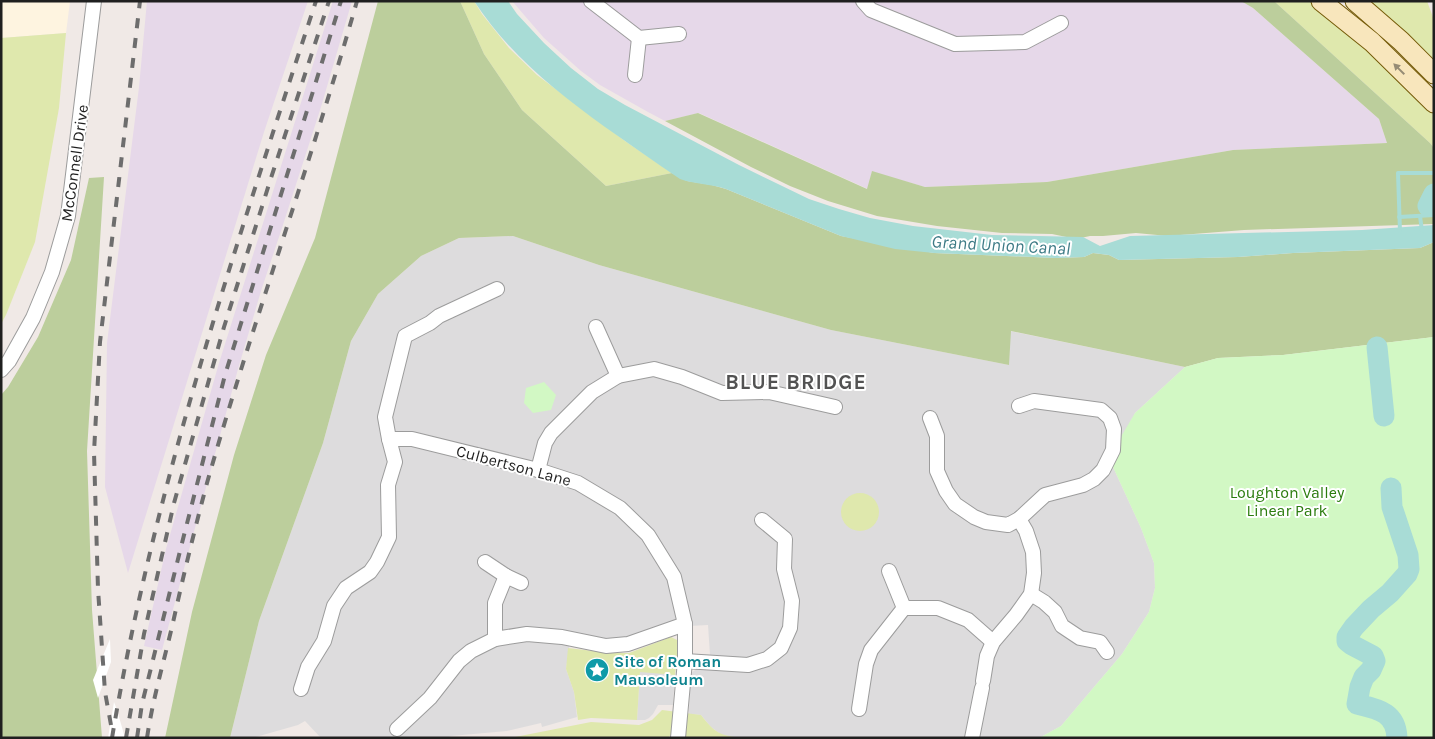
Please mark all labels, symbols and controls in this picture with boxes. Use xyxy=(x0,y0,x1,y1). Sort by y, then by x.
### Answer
one-way arrow xyxy=(1393,63,1405,75)
street label: McConnell Drive xyxy=(57,103,92,223)
water label: Grand Union Canal xyxy=(931,230,1071,260)
district label: BLUE BRIDGE xyxy=(725,370,867,394)
street label: Culbertson Lane xyxy=(454,441,573,490)
park label: Loughton Valley Linear Park xyxy=(1230,483,1345,520)
place label: Site of Roman Mausoleum xyxy=(614,652,721,689)
place icon: Site of Roman Mausoleum xyxy=(584,657,610,683)

